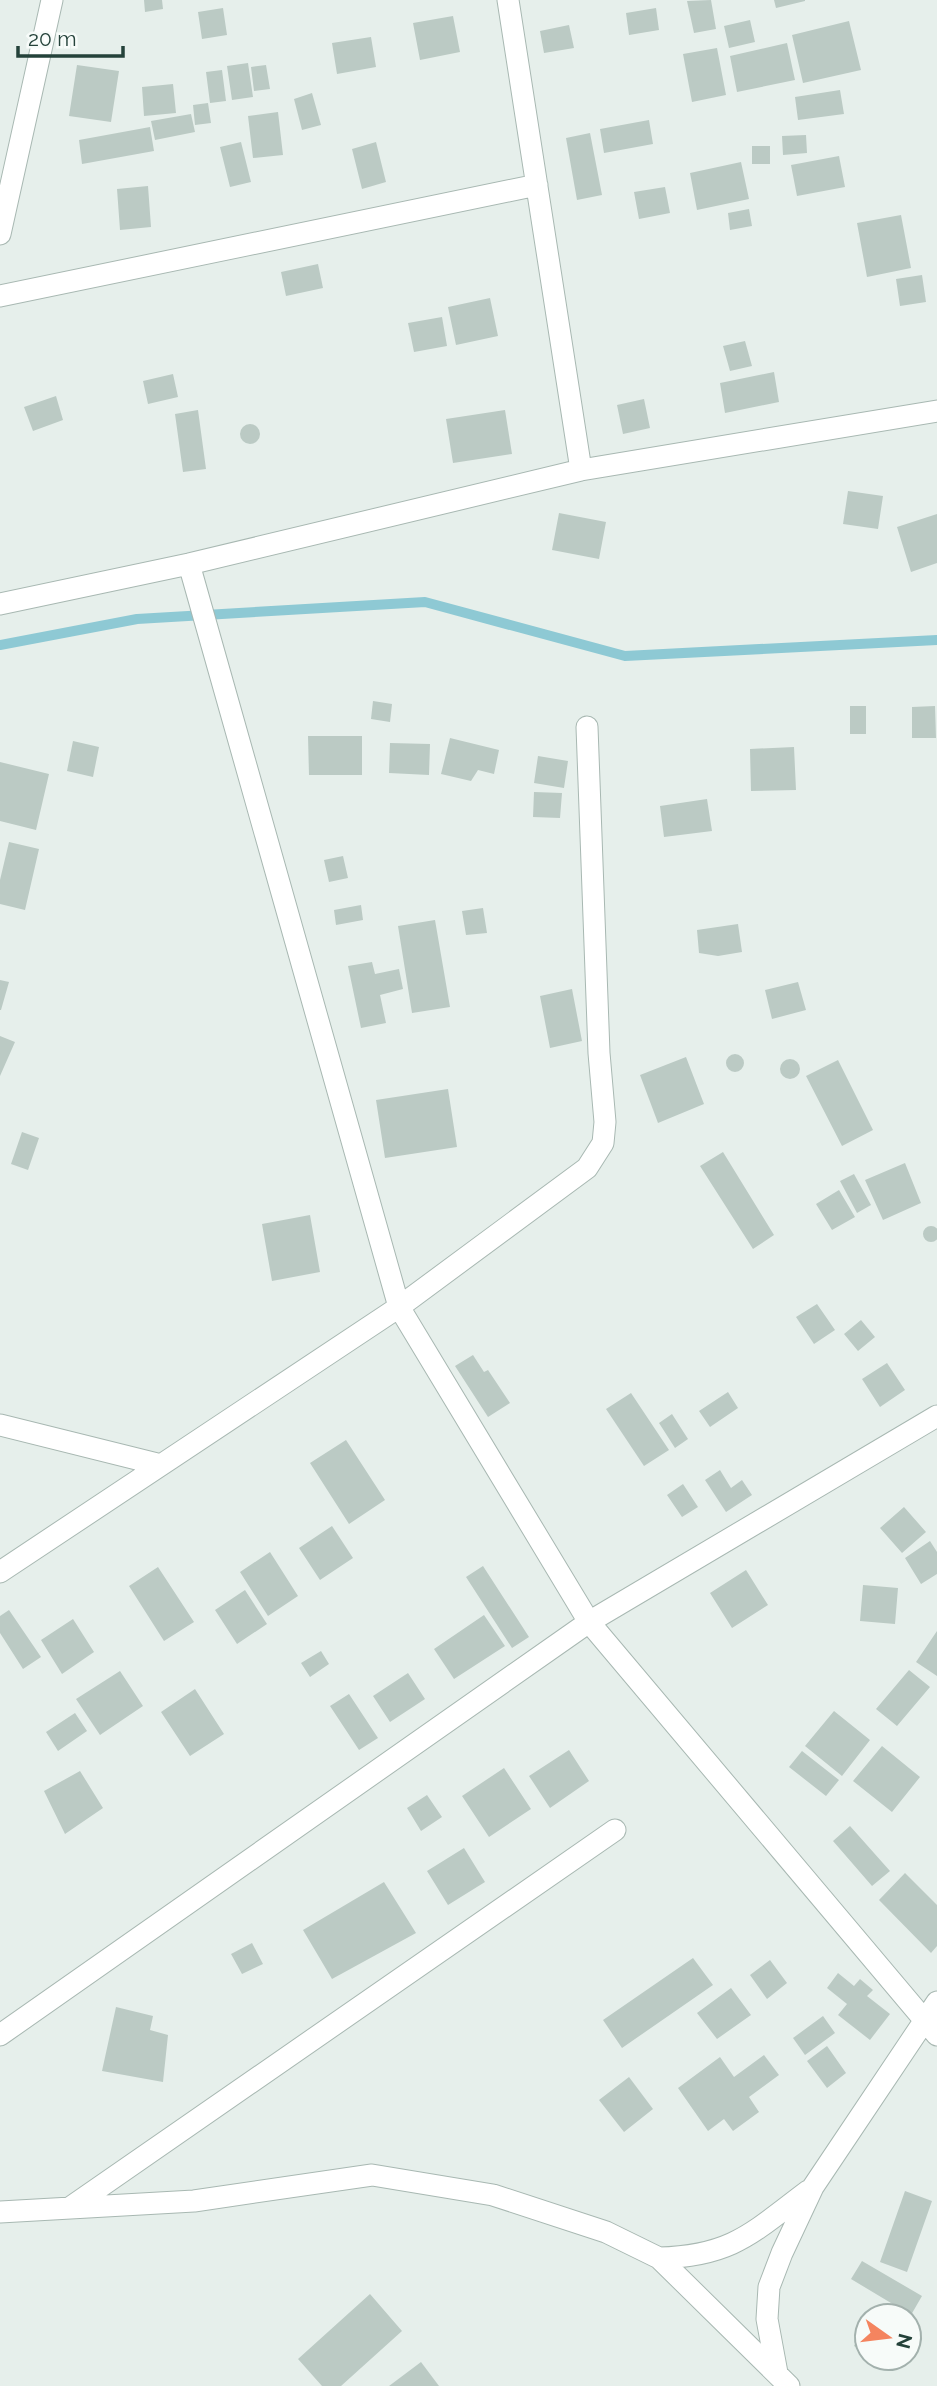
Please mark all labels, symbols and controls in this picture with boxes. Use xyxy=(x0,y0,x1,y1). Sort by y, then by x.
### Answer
scale bar xyxy=(18,14,122,58)
text: 20 m xyxy=(28,26,76,51)
north arrow xyxy=(853,2302,923,2372)
text: N xyxy=(892,2331,917,2351)

